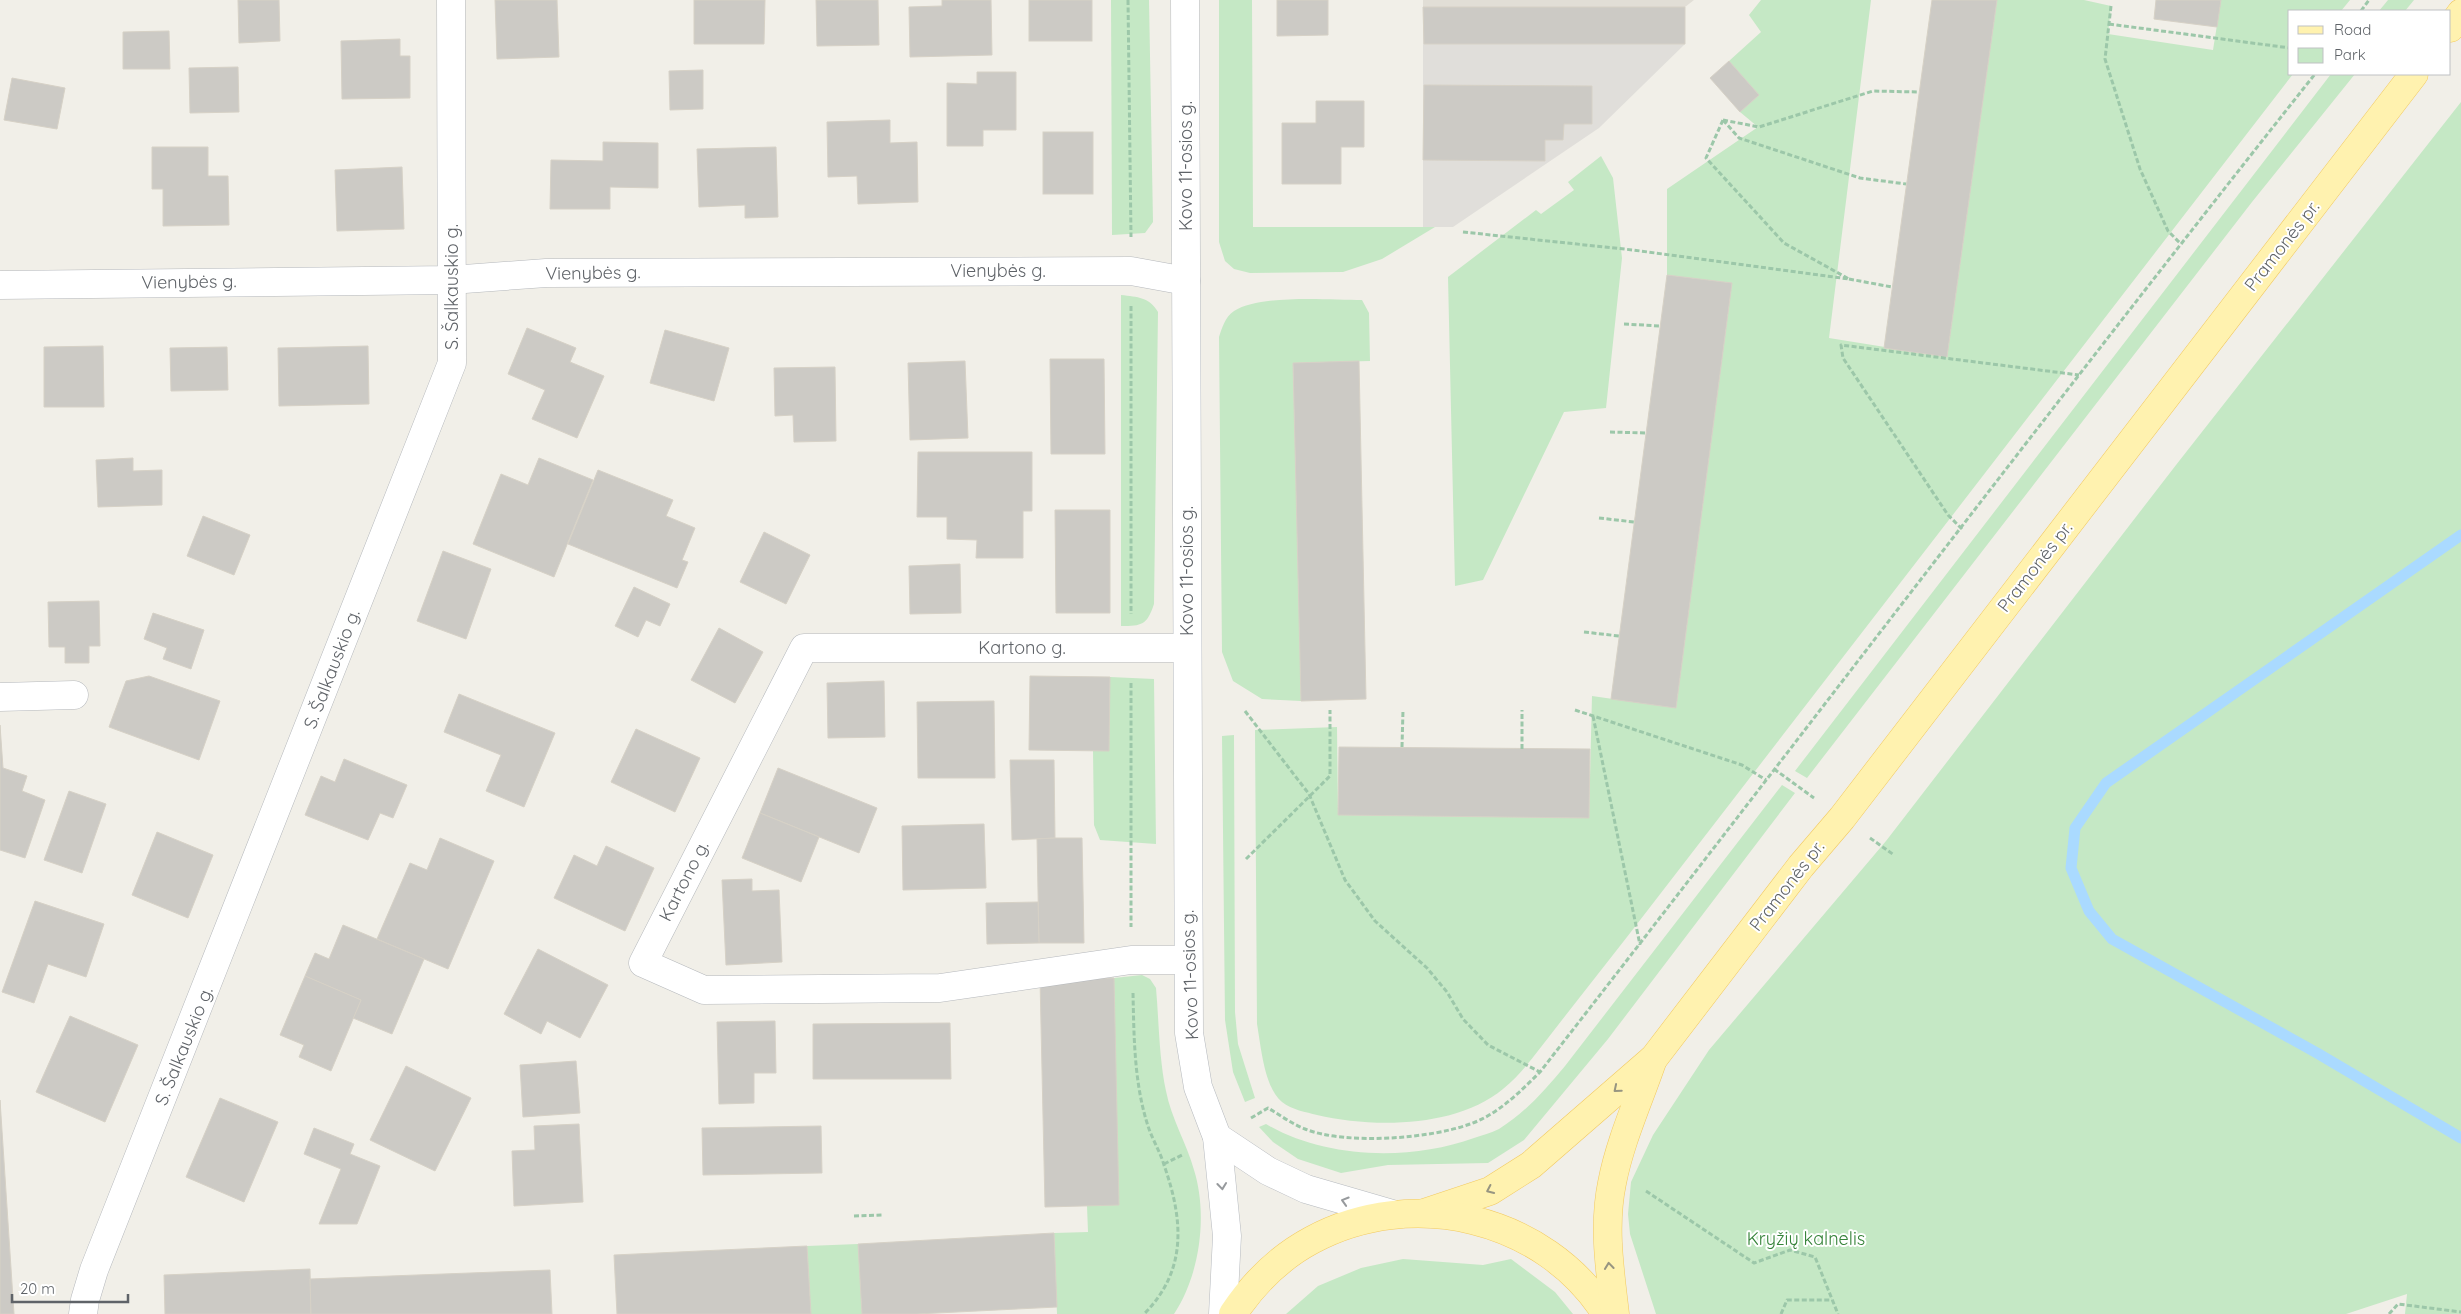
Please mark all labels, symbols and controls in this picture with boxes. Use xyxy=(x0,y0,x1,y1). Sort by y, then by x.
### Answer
legend xyxy=(2288,10,2451,75)
text: Road xyxy=(2334,20,2371,39)
text: Park xyxy=(2334,45,2366,64)
street label: Kovo 11-osios g. xyxy=(1174,101,1197,231)
street label: Pramonės pr. xyxy=(2239,196,2324,296)
street label: S. Šalkauskio g. xyxy=(440,224,463,350)
street label: Vienybės g. xyxy=(950,259,1046,282)
street label: Vienybės g. xyxy=(545,260,641,285)
street label: Vienybės g. xyxy=(141,269,237,294)
street label: Kovo 11-osios g. xyxy=(1175,506,1198,636)
street label: Pramonės pr. xyxy=(1992,517,2077,617)
street label: S. Šalkauskio g. xyxy=(298,606,365,732)
street label: Kartono g. xyxy=(978,636,1066,659)
street label: Pramonės pr. xyxy=(1744,836,1829,936)
street label: Kartono g. xyxy=(653,837,714,925)
street label: Kovo 11-osios g. xyxy=(1176,910,1203,1040)
street label: S. Šalkauskio g. xyxy=(149,983,218,1109)
one-way arrow xyxy=(1613,1084,1622,1093)
one-way arrow xyxy=(1216,1182,1227,1190)
one-way arrow xyxy=(1486,1184,1495,1194)
one-way arrow xyxy=(1341,1197,1349,1207)
park label: Kryžių kalnelis xyxy=(1747,1227,1865,1250)
one-way arrow xyxy=(1604,1261,1615,1269)
scale bar xyxy=(12,1272,129,1304)
text: 20 m xyxy=(20,1279,55,1298)

